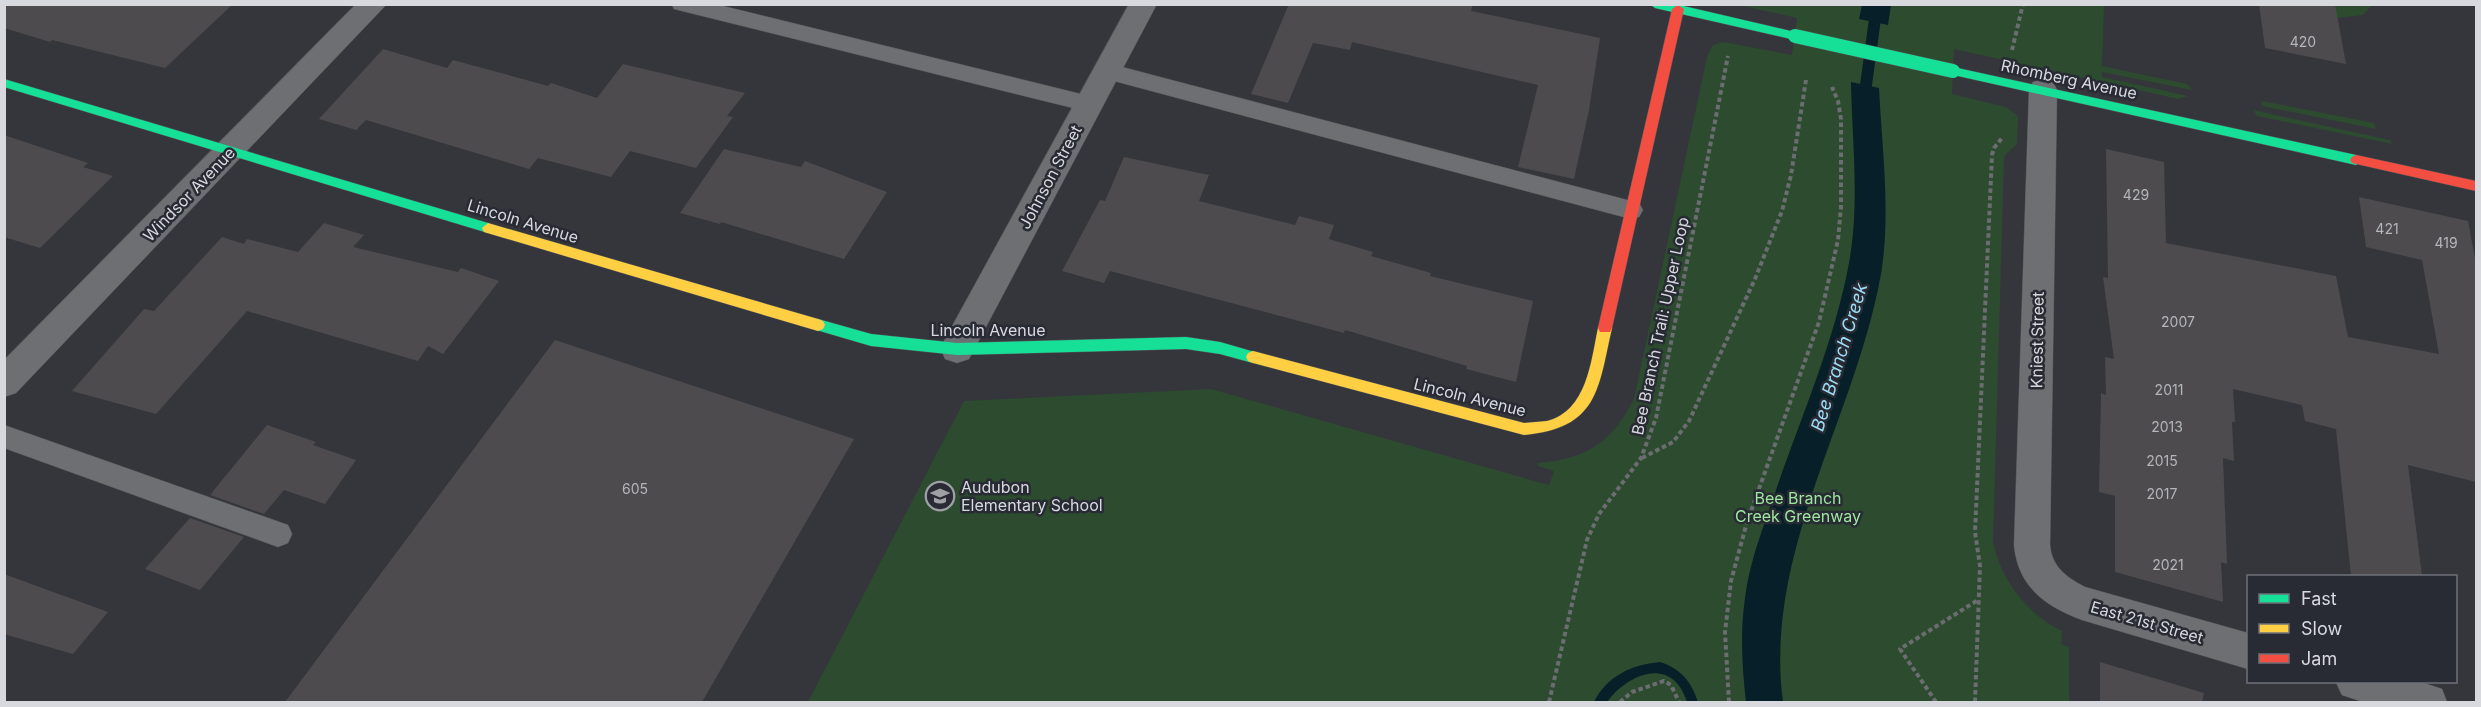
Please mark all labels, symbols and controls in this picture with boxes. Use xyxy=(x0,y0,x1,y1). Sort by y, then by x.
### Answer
house number: 420 xyxy=(2290,33,2316,50)
street label: Rhomberg Avenue xyxy=(1999,55,2139,103)
street label: Johnson Street xyxy=(1014,122,1086,232)
street label: Windsor Avenue xyxy=(139,143,239,245)
house number: 429 xyxy=(2123,186,2149,203)
street label: Lincoln Avenue xyxy=(465,195,581,247)
street label: Bee Branch Trail: Upper Loop xyxy=(1627,215,1693,437)
house number: 421 xyxy=(2375,220,2399,237)
house number: 419 xyxy=(2434,234,2458,251)
water label: Bee Branch Creek xyxy=(1806,279,1872,434)
street label: Kniest Street xyxy=(2026,291,2048,389)
house number: 2007 xyxy=(2161,313,2195,330)
street label: Lincoln Avenue xyxy=(930,320,1046,340)
street label: Lincoln Avenue xyxy=(1412,373,1528,421)
house number: 2011 xyxy=(2155,381,2183,398)
house number: 2013 xyxy=(2151,418,2183,435)
house number: 2015 xyxy=(2146,452,2178,469)
place label: Audubon Elementary School xyxy=(961,477,1103,515)
house number: 605 xyxy=(622,480,648,497)
school or university icon: Audubon Elementary School xyxy=(924,480,956,512)
house number: 2017 xyxy=(2147,485,2178,502)
park label: Bee Branch Creek Greenway xyxy=(1735,488,1861,526)
house number: 2021 xyxy=(2152,556,2184,573)
legend xyxy=(2247,575,2457,683)
text: Fast xyxy=(2301,588,2337,609)
street label: East 21st Street xyxy=(2088,596,2206,648)
text: Slow xyxy=(2301,618,2342,639)
text: Jam xyxy=(2301,648,2337,669)

